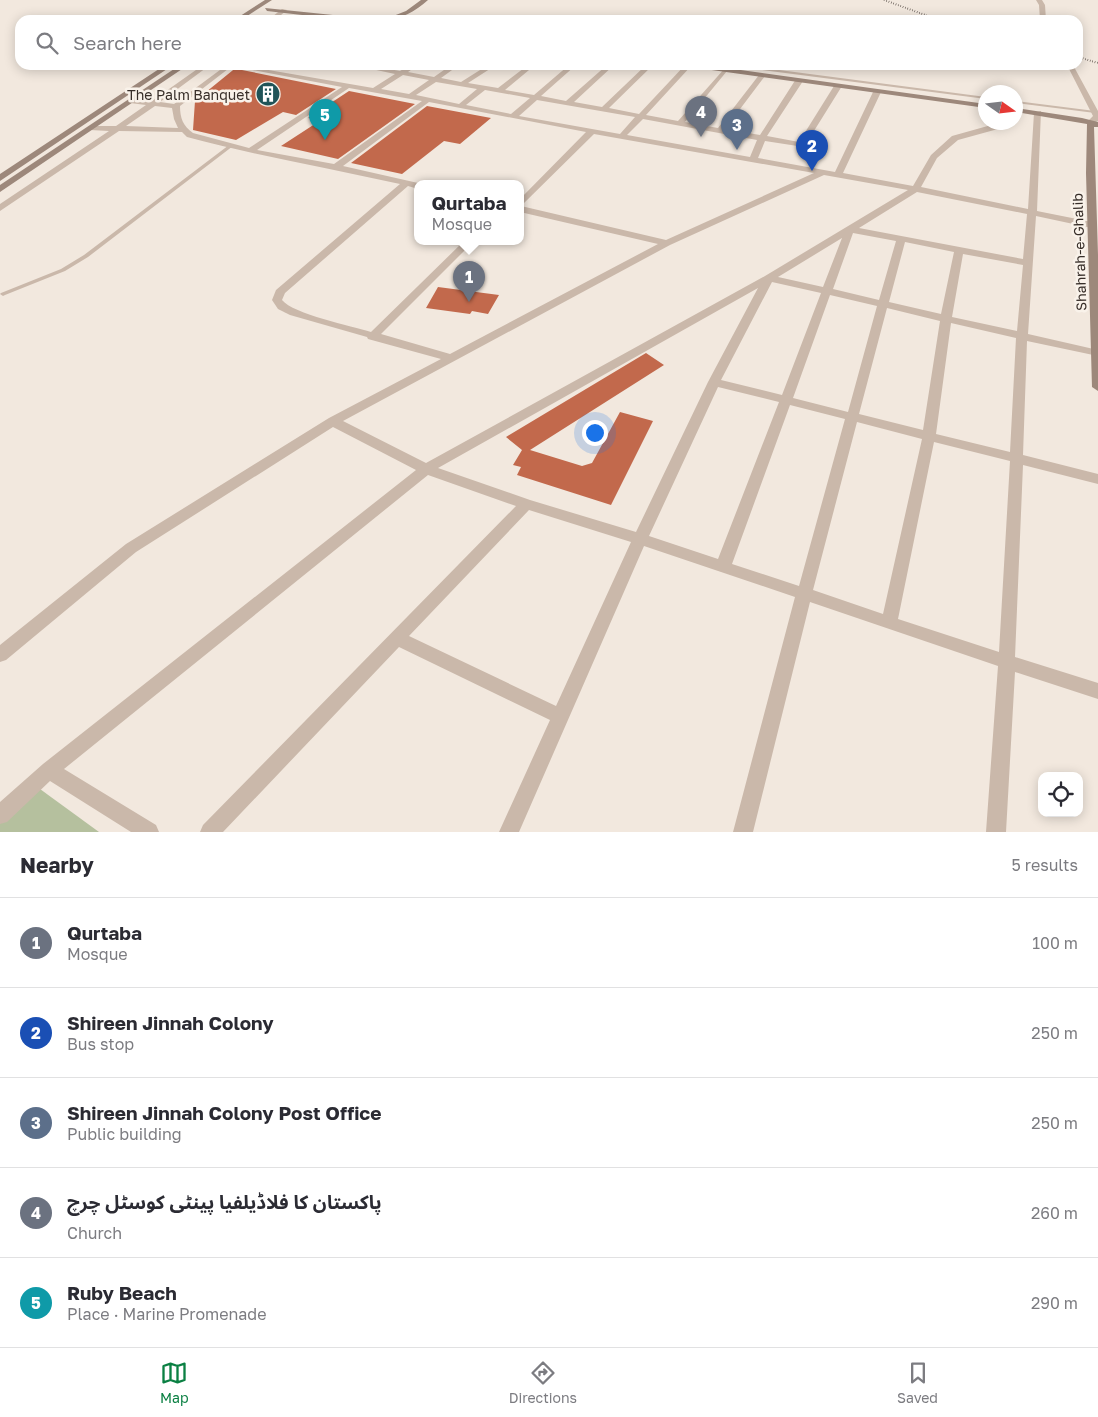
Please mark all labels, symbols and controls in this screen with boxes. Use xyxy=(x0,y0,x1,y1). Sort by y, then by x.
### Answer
search box xyxy=(15,15,1083,70)
icon: search xyxy=(33,29,61,57)
text: Search here xyxy=(73,31,182,54)
building icon: The Palm Banquet xyxy=(255,81,281,107)
north arrow xyxy=(978,85,1023,130)
place label: The Palm Banquet xyxy=(127,86,250,103)
pin: 4 xyxy=(685,96,717,137)
pin: 5 xyxy=(309,99,341,140)
pin: 3 xyxy=(721,109,753,150)
pin: 2 xyxy=(796,130,828,171)
popup xyxy=(414,180,524,245)
text: Qurtaba xyxy=(431,191,507,214)
street label: Shahrah-e-Ghalib xyxy=(1068,193,1090,311)
text: Mosque xyxy=(431,214,492,234)
pin: 1 xyxy=(453,261,485,302)
your location xyxy=(582,420,608,446)
map controls xyxy=(1038,772,1083,817)
button: locate xyxy=(1038,772,1083,817)
text: Nearby xyxy=(20,852,94,878)
text: 5 results xyxy=(1012,855,1078,875)
text: Qurtaba xyxy=(67,921,142,944)
text: 1 xyxy=(32,933,40,953)
text: 100 m xyxy=(1032,933,1078,953)
text: Mosque xyxy=(67,944,128,964)
text: Shireen Jinnah Colony xyxy=(67,1011,274,1034)
text: 2 xyxy=(31,1023,41,1043)
text: 250 m xyxy=(1031,1023,1078,1043)
text: Bus stop xyxy=(67,1034,134,1054)
text: Shireen Jinnah Colony Post Office xyxy=(67,1101,382,1124)
text: 3 xyxy=(31,1113,41,1133)
text: 250 m xyxy=(1031,1113,1078,1133)
text: Public building xyxy=(67,1124,182,1144)
text: پاکستان کا فلاڈیلفیا پینٹی کوسٹل چرچ xyxy=(67,1190,382,1213)
text: 4 xyxy=(31,1203,41,1223)
text: 260 m xyxy=(1031,1203,1078,1223)
text: Church xyxy=(67,1223,122,1243)
text: Ruby Beach xyxy=(67,1281,177,1304)
text: 5 xyxy=(31,1293,41,1313)
text: 290 m xyxy=(1031,1293,1078,1313)
text: Place · Marine Promenade xyxy=(67,1304,267,1324)
tab: Map xyxy=(160,1359,189,1406)
tab: Directions xyxy=(509,1359,577,1406)
tab: Saved xyxy=(897,1359,938,1406)

